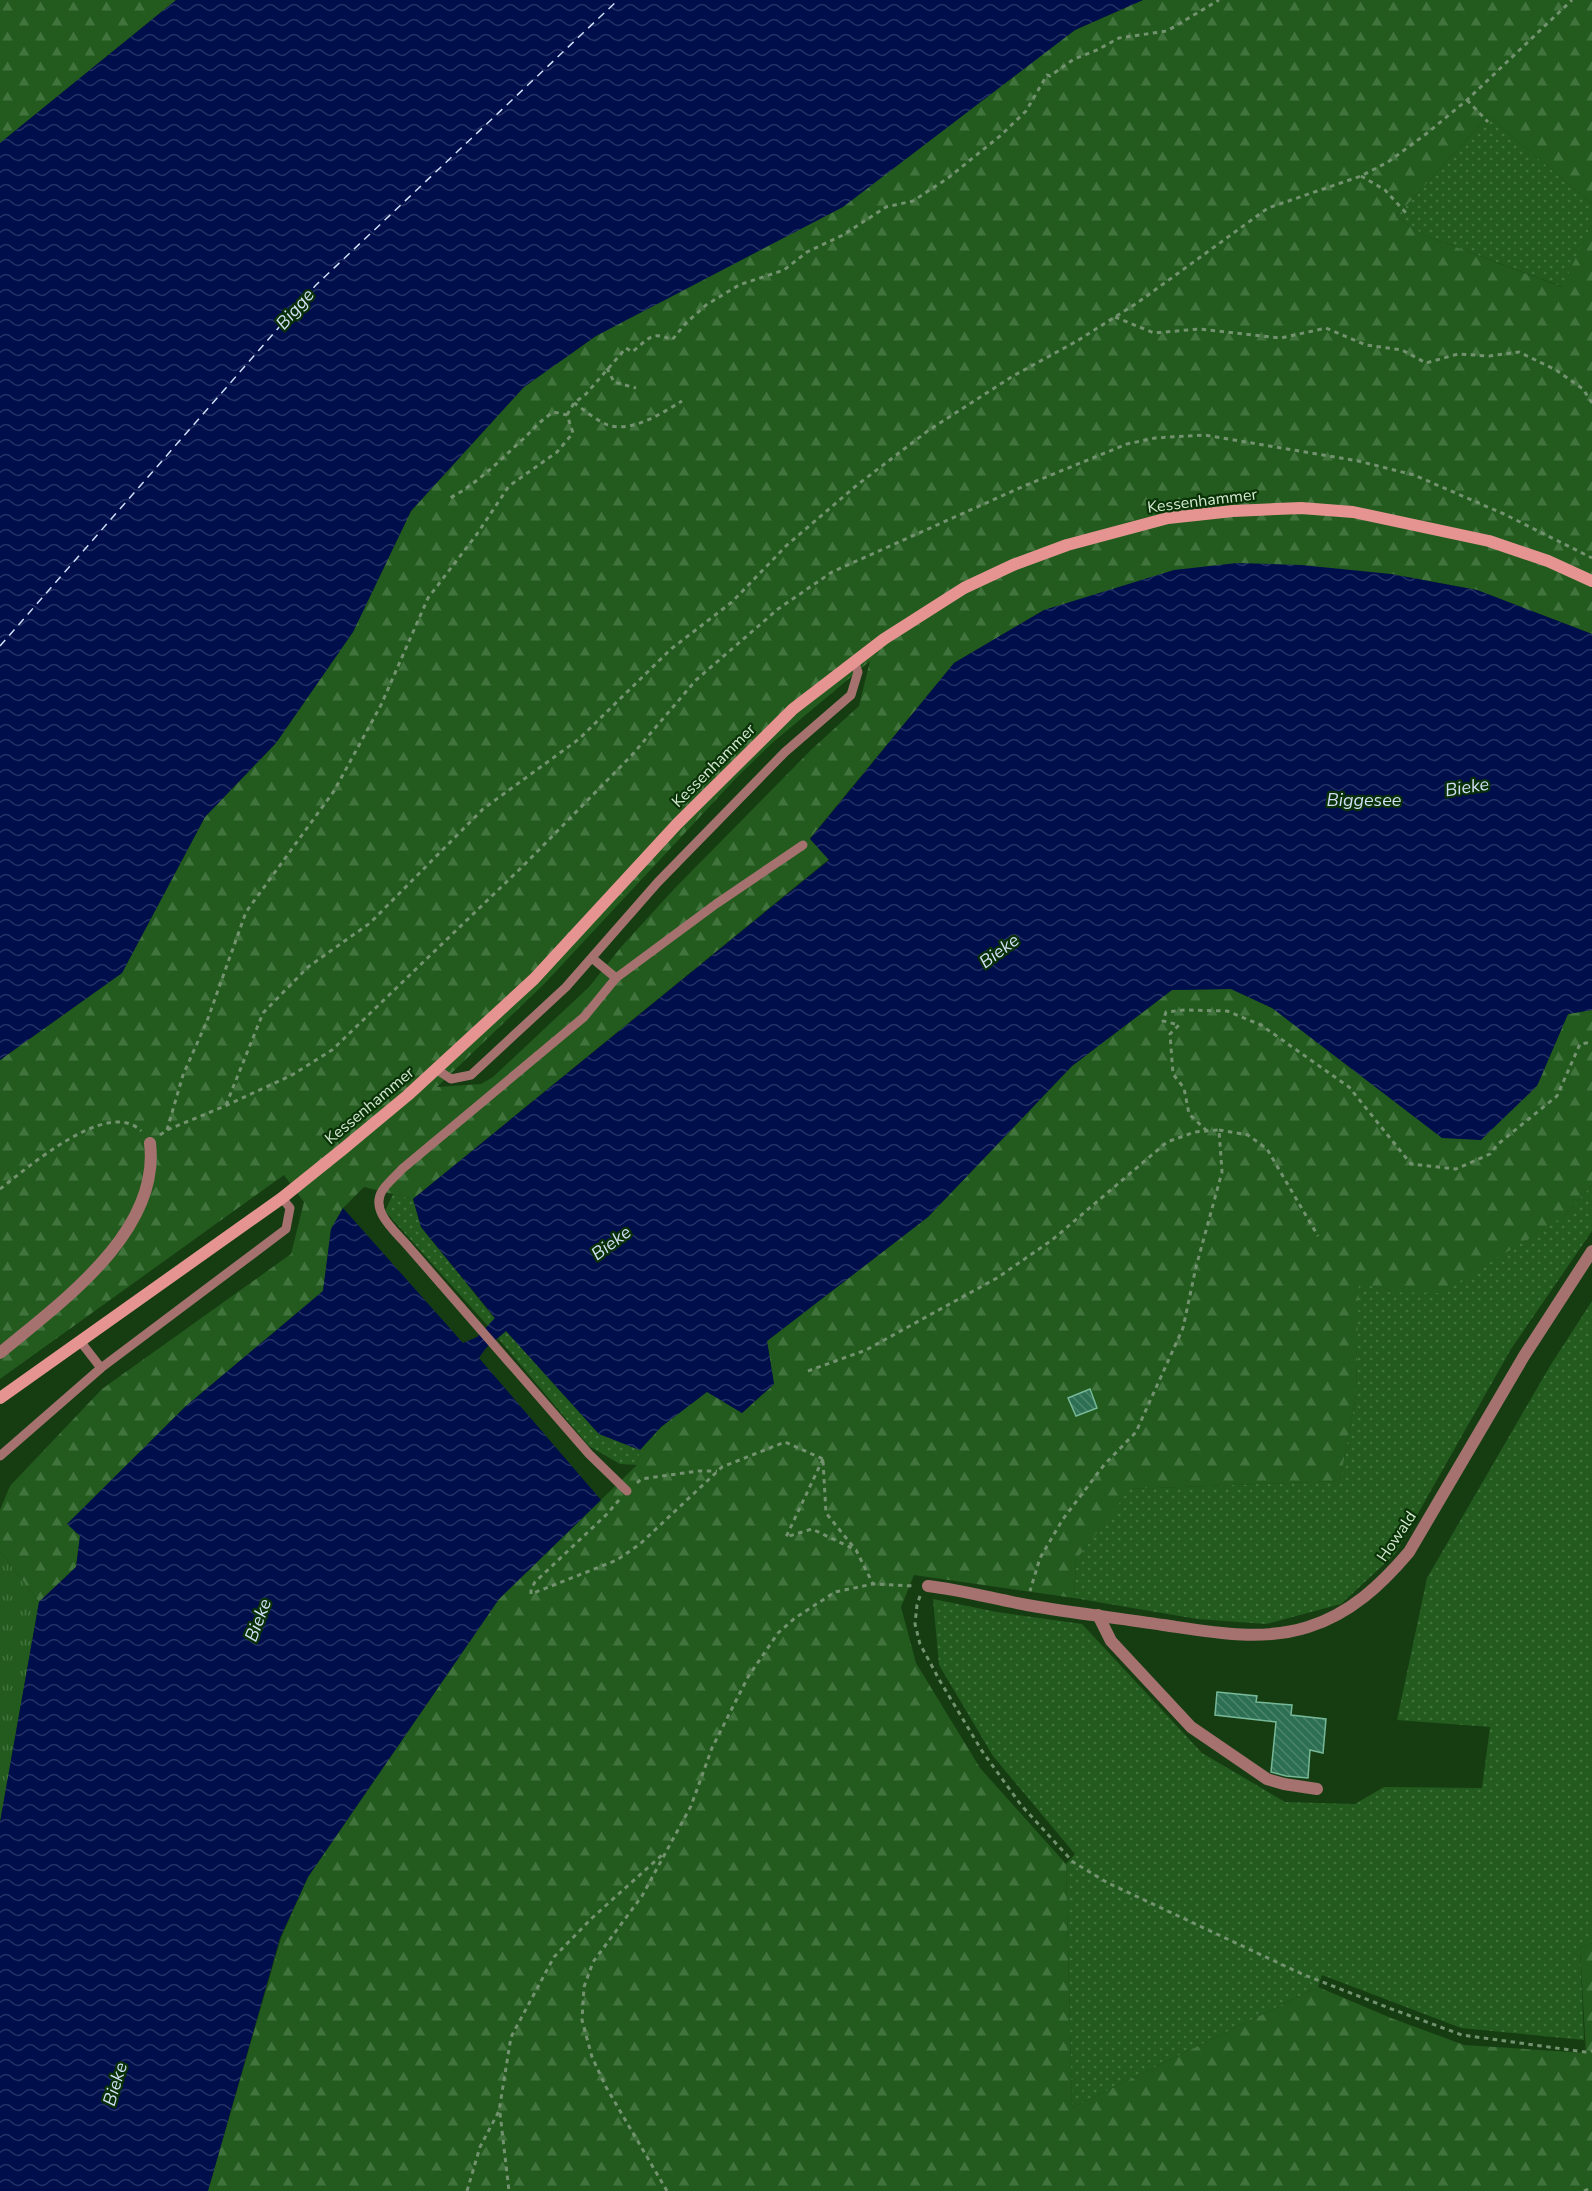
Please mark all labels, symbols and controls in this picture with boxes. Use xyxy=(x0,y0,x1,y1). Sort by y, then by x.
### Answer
water label: Bigge xyxy=(271,283,320,335)
street label: Kessenhammer xyxy=(1146,483,1259,519)
street label: Kessenhammer xyxy=(667,719,761,813)
water label: Bieke xyxy=(1443,772,1491,802)
water label: Biggesee xyxy=(1327,788,1402,812)
water label: Bieke xyxy=(974,928,1024,974)
street label: Kessenhammer xyxy=(320,1062,419,1150)
water label: Bieke xyxy=(586,1220,636,1266)
street label: Howald xyxy=(1372,1507,1422,1566)
water label: Bieke xyxy=(239,1595,277,1645)
water label: Bieke xyxy=(97,2059,133,2109)

